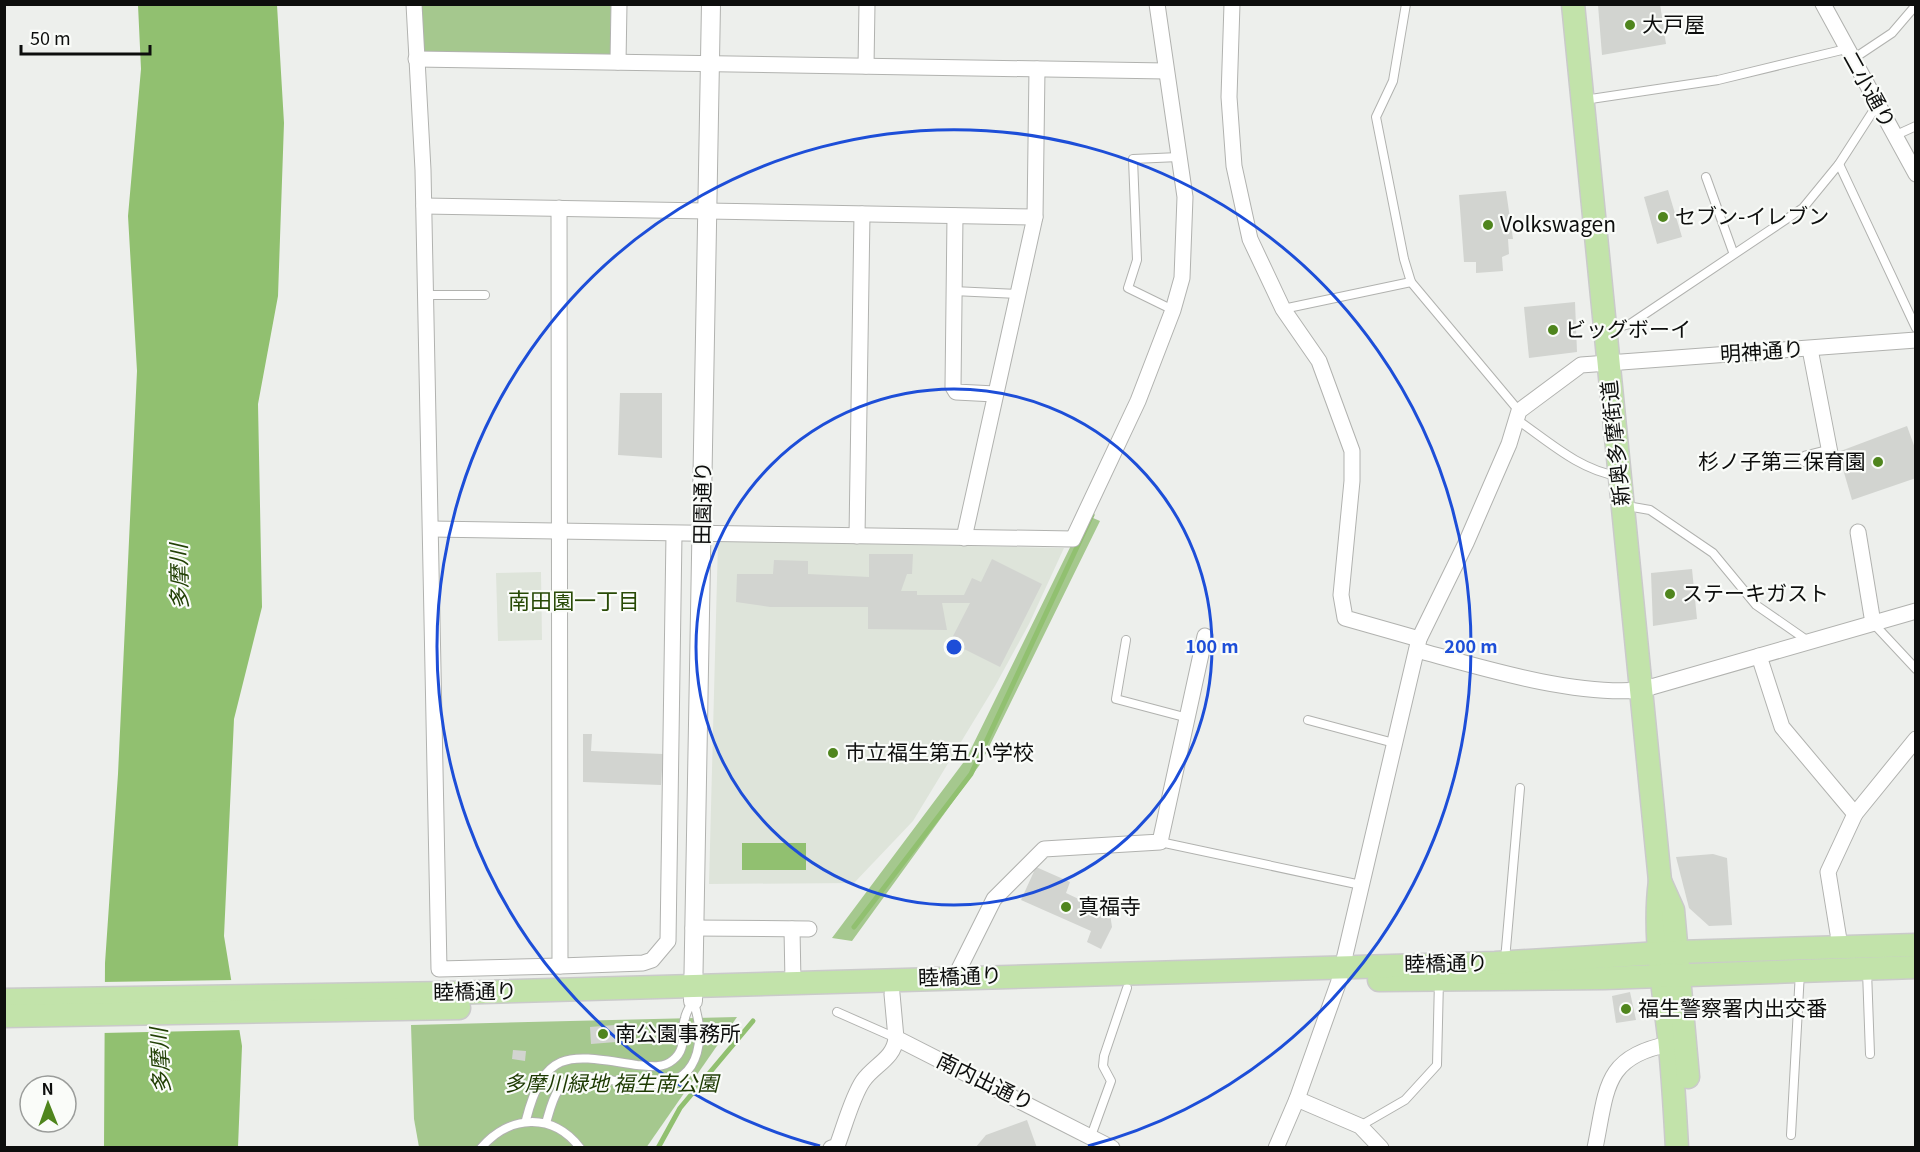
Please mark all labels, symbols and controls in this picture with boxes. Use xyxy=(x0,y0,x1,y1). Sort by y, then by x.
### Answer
place label: 大戸屋 xyxy=(1642,8,1705,38)
scale bar xyxy=(21,18,150,56)
marker: 大戸屋 xyxy=(1623,18,1637,32)
text: 50 m xyxy=(30,24,71,50)
street label: 二小通り xyxy=(1837,45,1904,133)
place label: セブン-イレブン xyxy=(1675,200,1829,230)
place label: Volkswagen xyxy=(1500,208,1616,238)
marker: セブン-イレブン xyxy=(1656,210,1670,224)
marker: Volkswagen xyxy=(1481,218,1495,232)
place label: ビッグボーイ xyxy=(1565,313,1691,343)
marker: ビッグボーイ xyxy=(1546,323,1560,337)
street label: 明神通り xyxy=(1719,332,1805,368)
street label: 新奥多摩街道 xyxy=(1593,379,1636,507)
place label: 杉ノ子第三保育園 xyxy=(1698,445,1866,475)
marker: 杉ノ子第三保育園 xyxy=(1871,455,1885,469)
street label: 田園通り xyxy=(685,461,717,545)
water label: 多摩川 xyxy=(160,542,194,610)
place label: ステーキガスト xyxy=(1682,577,1829,607)
district label: 南田園一丁目 xyxy=(508,583,640,615)
marker: ステーキガスト xyxy=(1663,587,1677,601)
text: 100 m xyxy=(1185,632,1239,658)
text: 200 m xyxy=(1444,632,1498,658)
centre of rings xyxy=(944,637,964,657)
place label: 市立福生第五小学校 xyxy=(845,736,1034,766)
marker: 市立福生第五小学校 xyxy=(826,746,840,760)
place label: 真福寺 xyxy=(1078,890,1141,920)
marker: 真福寺 xyxy=(1059,900,1073,914)
street label: 睦橋通り xyxy=(1404,946,1488,978)
street label: 睦橋通り xyxy=(917,959,1002,991)
street label: 睦橋通り xyxy=(433,974,517,1006)
place label: 福生警察署内出交番 xyxy=(1638,992,1827,1022)
marker: 福生警察署内出交番 xyxy=(1619,1002,1633,1016)
place label: 南公園事務所 xyxy=(615,1017,741,1047)
water label: 多摩川 xyxy=(140,1025,176,1095)
marker: 南公園事務所 xyxy=(596,1027,610,1041)
street label: 南内出通り xyxy=(932,1044,1040,1117)
park label: 多摩川緑地 福生南公園 xyxy=(504,1067,721,1097)
north arrow xyxy=(18,1074,78,1134)
text: N xyxy=(42,1076,54,1100)

